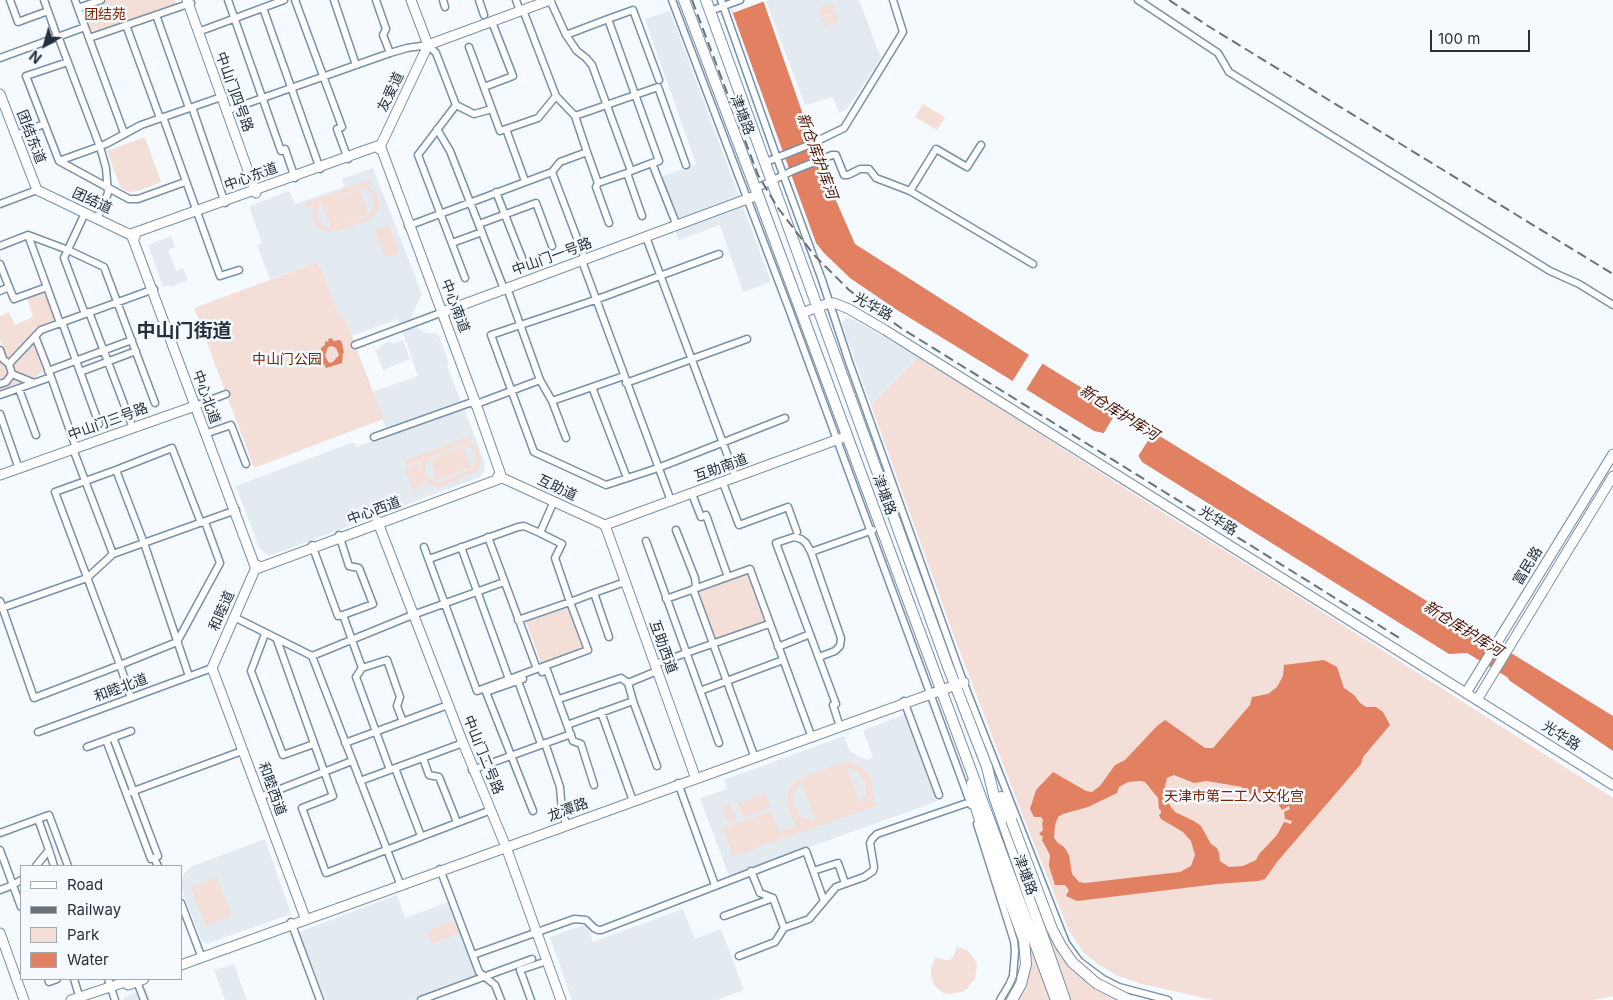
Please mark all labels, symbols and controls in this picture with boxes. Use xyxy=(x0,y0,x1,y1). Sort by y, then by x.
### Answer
park label: 团结苑 xyxy=(84,7,126,23)
north arrow xyxy=(20,20,70,70)
scale bar xyxy=(1433,20,1533,52)
text: 100 m xyxy=(1438,29,1480,48)
text: N xyxy=(26,47,45,67)
street label: 中山门四号路 xyxy=(212,50,256,134)
street label: 友爱道 xyxy=(374,69,408,115)
street label: 津塘路 xyxy=(727,92,757,138)
street label: 团结东道 xyxy=(13,108,49,166)
water label: 新仓库护库河 xyxy=(793,111,841,201)
street label: 中心东道 xyxy=(222,160,280,194)
street label: 团结道 xyxy=(69,185,115,217)
street label: 中山门一号路 xyxy=(510,235,594,279)
street label: 中心南道 xyxy=(437,277,473,335)
street label: 光华路 xyxy=(851,289,895,325)
district label: 中山门街道 xyxy=(137,320,231,342)
park label: 中山门公园 xyxy=(252,352,322,368)
street label: 中心北道 xyxy=(189,368,223,426)
water label: 新仓库护库河 xyxy=(1076,382,1162,444)
street label: 中山门三号路 xyxy=(66,400,150,444)
street label: 互助南道 xyxy=(692,451,750,485)
street label: 互助道 xyxy=(534,472,580,504)
street label: 津塘路 xyxy=(869,472,899,518)
street label: 中心西道 xyxy=(345,494,403,528)
street label: 光华路 xyxy=(1196,503,1240,539)
street label: 富民路 xyxy=(1510,544,1546,588)
street label: 和睦道 xyxy=(206,588,238,634)
water label: 新仓库护库河 xyxy=(1420,598,1506,660)
street label: 互助西道 xyxy=(646,618,680,676)
street label: 和睦北道 xyxy=(92,671,150,705)
street label: 中山门二号路 xyxy=(459,713,507,797)
street label: 光华路 xyxy=(1539,718,1583,754)
street label: 和睦西道 xyxy=(255,760,289,818)
park label: 天津市第二工人文化宫 xyxy=(1164,789,1304,805)
street label: 龙潭路 xyxy=(545,795,591,825)
street label: 津塘路 xyxy=(1010,852,1040,898)
legend xyxy=(20,865,182,980)
text: Road xyxy=(67,875,103,894)
text: Railway xyxy=(67,900,121,919)
text: Park xyxy=(67,925,99,944)
text: Water xyxy=(67,950,109,969)

